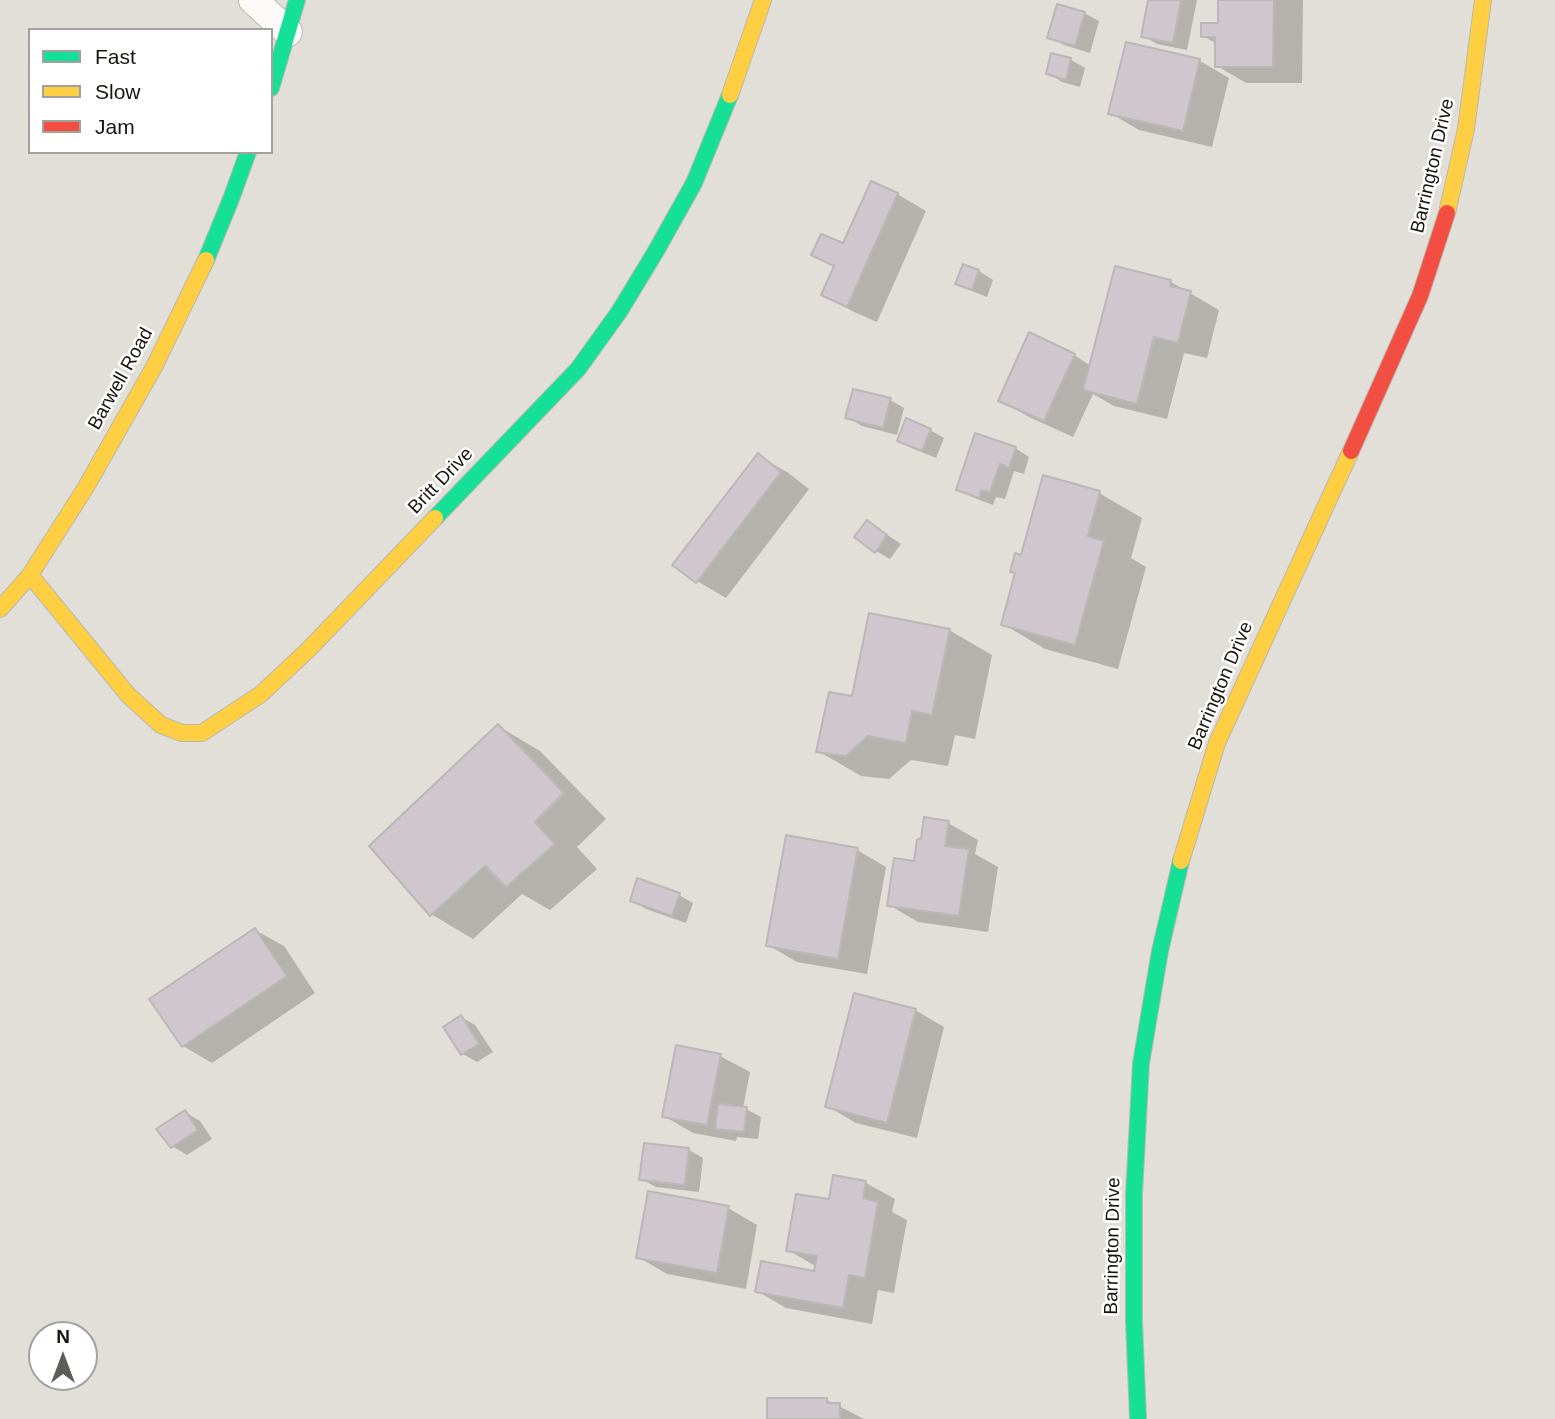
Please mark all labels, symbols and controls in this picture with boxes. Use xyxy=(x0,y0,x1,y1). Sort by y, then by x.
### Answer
legend xyxy=(28,28,273,154)
text: Fast xyxy=(95,45,136,68)
text: Slow xyxy=(95,80,141,103)
street label: Barrington Drive xyxy=(1406,97,1460,235)
text: Jam xyxy=(95,115,135,138)
street label: Barwell Road xyxy=(84,324,158,434)
street label: Britt Drive xyxy=(404,443,478,519)
street label: Barrington Drive xyxy=(1184,618,1258,754)
street label: Barrington Drive xyxy=(1100,1177,1126,1315)
north arrow xyxy=(28,1321,98,1391)
text: N xyxy=(56,1326,70,1347)

